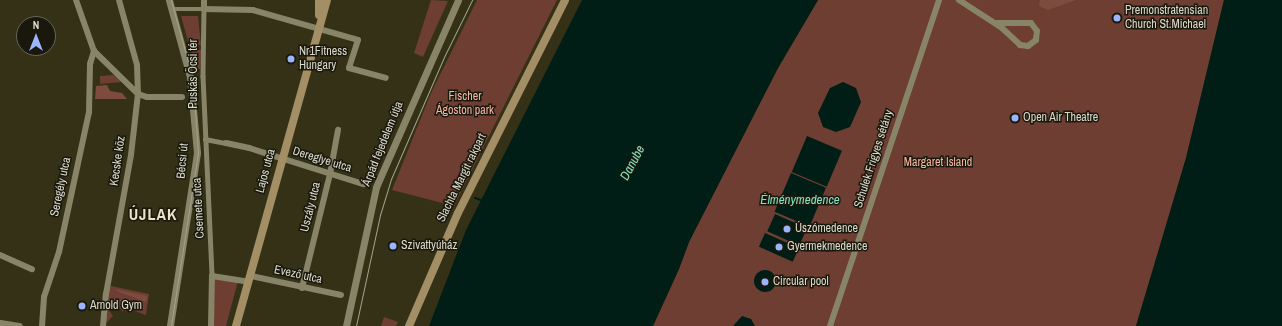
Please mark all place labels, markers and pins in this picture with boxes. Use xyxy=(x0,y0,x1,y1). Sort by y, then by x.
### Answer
place label: Premonstratensian Church St.Michael xyxy=(1125,4,1208,32)
marker: Premonstratensian Church St.Michael xyxy=(1112,13,1122,23)
place label: Nr1Fitness Hungary xyxy=(299,45,347,73)
marker: Nr1Fitness Hungary xyxy=(286,54,296,64)
place label: Open Air Theatre xyxy=(1023,111,1099,125)
marker: Open Air Theatre xyxy=(1010,113,1020,123)
place label: Úszómedence xyxy=(795,222,858,236)
marker: Úszómedence xyxy=(782,224,792,234)
place label: Szivattyúház xyxy=(401,239,457,253)
place label: Gyermekmedence xyxy=(787,240,867,254)
marker: Szivattyúház xyxy=(388,241,398,251)
marker: Gyermekmedence xyxy=(774,242,784,252)
place label: Circular pool xyxy=(773,275,829,289)
marker: Circular pool xyxy=(760,277,770,287)
place label: Arnold Gym xyxy=(90,299,142,313)
marker: Arnold Gym xyxy=(77,301,87,311)

